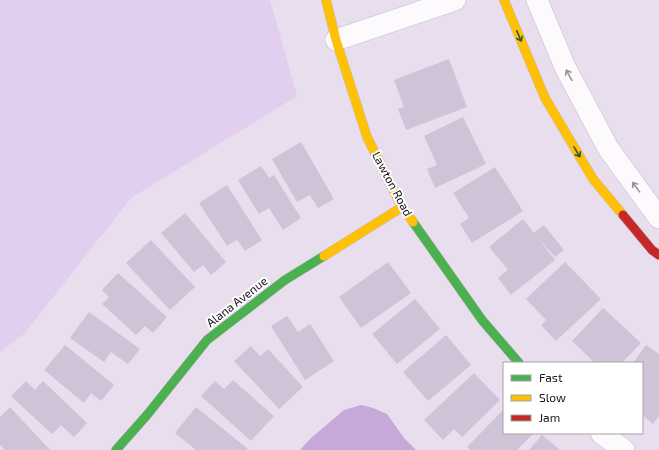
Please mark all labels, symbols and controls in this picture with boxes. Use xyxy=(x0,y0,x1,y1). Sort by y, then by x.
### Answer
one-way arrow xyxy=(516,30,524,42)
one-way arrow xyxy=(565,69,573,81)
one-way arrow xyxy=(574,146,582,158)
street label: Lawton Road xyxy=(370,149,416,218)
one-way arrow xyxy=(632,181,640,192)
street label: Alana Avenue xyxy=(203,273,270,329)
legend xyxy=(503,362,643,434)
text: Fast xyxy=(539,370,563,384)
text: Slow xyxy=(539,390,566,404)
text: Jam xyxy=(539,410,560,424)

